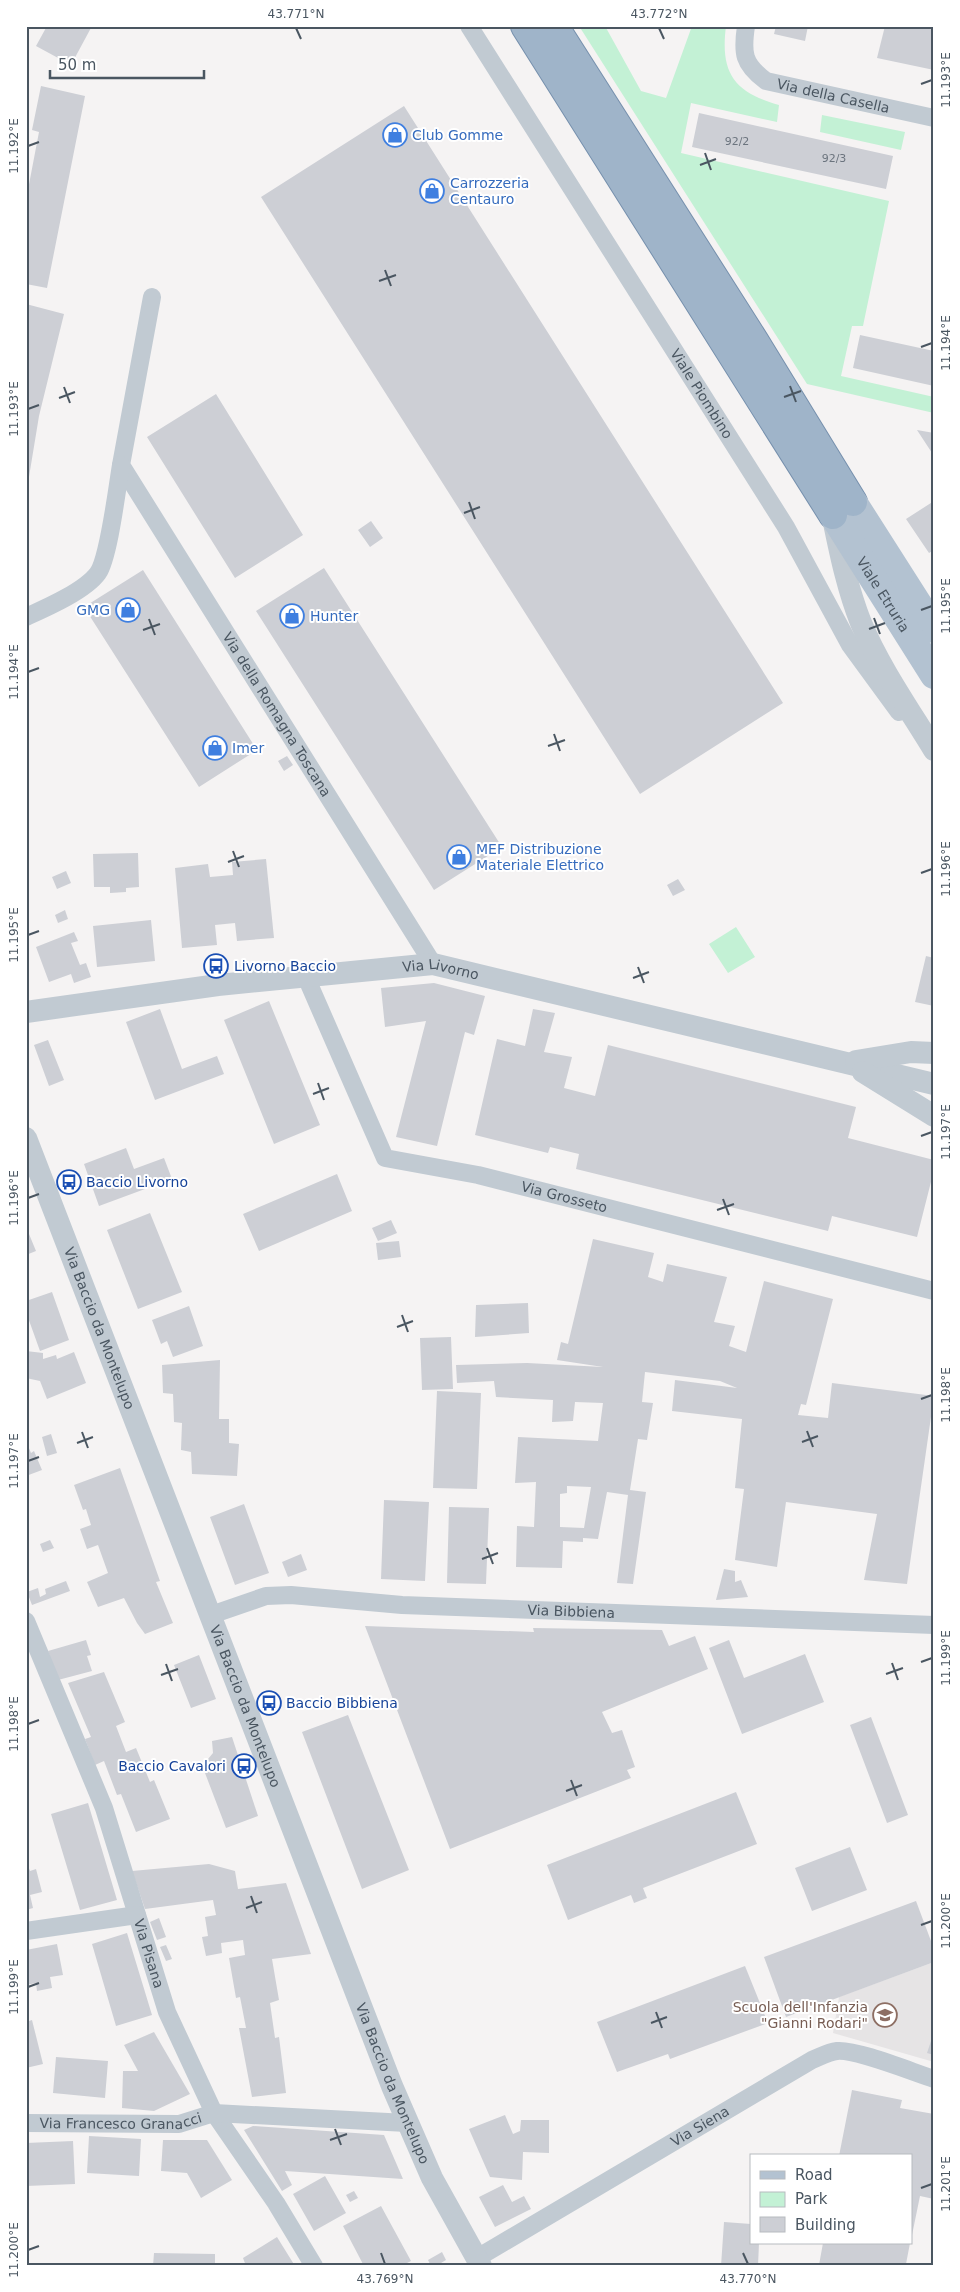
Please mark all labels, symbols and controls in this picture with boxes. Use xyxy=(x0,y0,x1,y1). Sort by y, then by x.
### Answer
text: 43.771°N xyxy=(268,7,324,21)
text: 43.772°N xyxy=(631,7,687,21)
scale bar xyxy=(50,48,204,80)
text: 11.193°E xyxy=(939,52,953,108)
text: 50 m xyxy=(58,56,96,74)
street label: Via della Casella xyxy=(775,76,891,116)
text: 11.192°E xyxy=(7,118,21,174)
shop icon: Club Gomme xyxy=(382,122,408,148)
place label: Club Gomme xyxy=(412,127,503,143)
house number: 92/2 xyxy=(725,135,749,148)
house number: 92/3 xyxy=(822,152,846,165)
place label: Carrozzeria Centauro xyxy=(450,175,529,207)
shop icon: Carrozzeria Centauro xyxy=(419,178,445,204)
text: 11.194°E xyxy=(939,315,953,371)
street label: Viale Piombino xyxy=(667,346,736,441)
text: 11.193°E xyxy=(7,381,21,437)
street label: Viale Etruria xyxy=(853,554,913,635)
text: 11.195°E xyxy=(939,578,953,634)
shop icon: GMG xyxy=(115,597,141,623)
place label: GMG xyxy=(76,602,110,618)
shop icon: Hunter xyxy=(279,603,305,629)
place label: Hunter xyxy=(310,608,358,624)
street label: Via della Romagna Toscana xyxy=(220,629,334,800)
text: 11.194°E xyxy=(7,644,21,700)
shop icon: Imer xyxy=(202,735,228,761)
place label: Imer xyxy=(232,740,264,756)
place label: MEF Distribuzione Materiale Elettrico xyxy=(476,841,604,873)
text: 11.196°E xyxy=(939,841,953,897)
shop icon: MEF Distribuzione Materiale Elettrico xyxy=(446,844,472,870)
text: 11.195°E xyxy=(7,907,21,963)
bus stop icon: Livorno Baccio xyxy=(203,953,229,979)
street label: Via Livorno xyxy=(402,956,481,983)
place label: Livorno Baccio xyxy=(234,958,336,974)
text: 11.197°E xyxy=(939,1104,953,1160)
bus stop icon: Baccio Livorno xyxy=(56,1169,82,1195)
text: 11.196°E xyxy=(7,1170,21,1226)
place label: Baccio Livorno xyxy=(86,1174,188,1190)
street label: Via Grosseto xyxy=(519,1178,609,1216)
street label: Via Baccio da Montelupo xyxy=(61,1245,138,1412)
text: 11.198°E xyxy=(939,1367,953,1423)
text: 11.197°E xyxy=(7,1433,21,1489)
street label: Via Bibbiena xyxy=(527,1602,615,1621)
street label: Via Baccio da Montelupo xyxy=(207,1623,284,1790)
text: 11.199°E xyxy=(939,1630,953,1686)
bus stop icon: Baccio Bibbiena xyxy=(256,1690,282,1716)
place label: Baccio Bibbiena xyxy=(286,1695,398,1711)
text: 11.198°E xyxy=(7,1696,21,1752)
bus stop icon: Baccio Cavalori xyxy=(231,1753,257,1779)
place label: Baccio Cavalori xyxy=(118,1758,226,1774)
text: 11.200°E xyxy=(939,1893,953,1949)
street label: Via Pisana xyxy=(131,1917,167,1990)
text: 11.199°E xyxy=(7,1959,21,2015)
place label: Scuola dell'Infanzia "Gianni Rodari" xyxy=(733,1999,868,2031)
street label: Via Baccio da Montelupo xyxy=(353,2001,433,2166)
school or university icon: Scuola dell'Infanzia "Gianni Rodari" xyxy=(872,2002,898,2028)
street label: Via Siena xyxy=(668,2103,732,2150)
street label: Via Francesco Granacci xyxy=(40,2109,204,2132)
legend xyxy=(750,2154,912,2244)
text: 11.201°E xyxy=(939,2156,953,2212)
text: Road xyxy=(795,2166,833,2184)
text: Park xyxy=(795,2190,828,2208)
text: Building xyxy=(795,2216,856,2234)
text: 11.200°E xyxy=(7,2222,21,2278)
text: 43.769°N xyxy=(357,2272,413,2286)
text: 43.770°N xyxy=(720,2272,776,2286)

